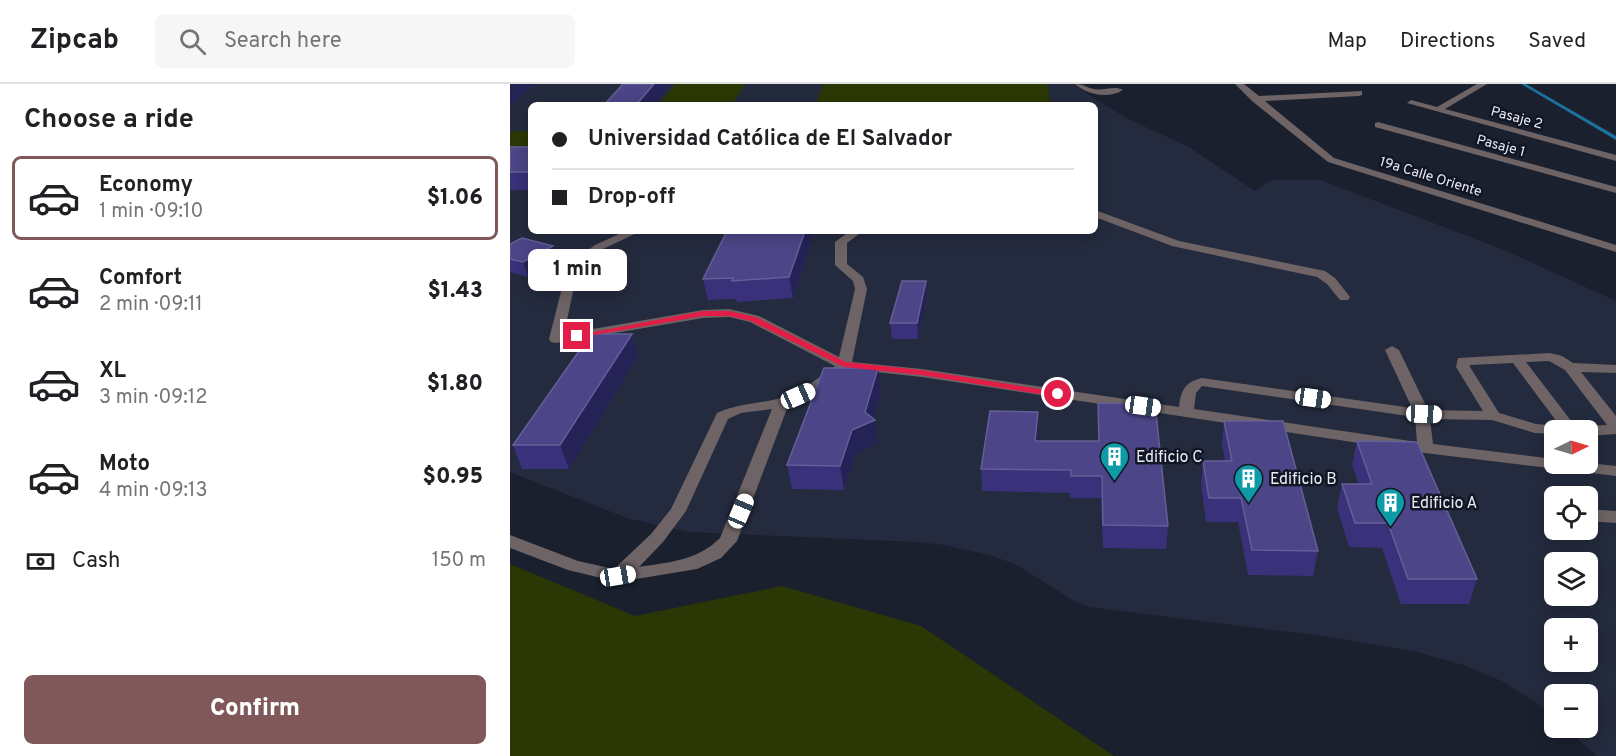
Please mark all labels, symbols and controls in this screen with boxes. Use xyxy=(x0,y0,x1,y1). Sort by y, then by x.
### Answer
search box xyxy=(155,14,575,68)
text: Zipcab xyxy=(30,23,119,59)
icon: search xyxy=(176,25,209,58)
text: Search here xyxy=(224,28,341,55)
text: Map xyxy=(1327,28,1367,55)
text: Directions xyxy=(1400,28,1495,55)
text: Saved xyxy=(1528,28,1586,55)
text: Choose a ride xyxy=(24,103,194,137)
street label: Pasaje 2 xyxy=(1489,103,1544,134)
text: Universidad Católica de El Salvador xyxy=(588,126,952,153)
street label: Pasaje 1 xyxy=(1474,132,1527,161)
street label: 19a Calle Oriente xyxy=(1377,154,1484,201)
icon: car xyxy=(27,171,81,225)
text: Economy xyxy=(99,172,193,199)
text: Drop-off xyxy=(588,184,675,211)
text: $1.06 xyxy=(427,185,483,212)
text: 1 min · 09:10 xyxy=(99,199,203,225)
callout: 1 min xyxy=(527,249,626,291)
text: 1 min xyxy=(553,257,602,283)
icon: car xyxy=(27,264,81,318)
text: Comfort xyxy=(99,265,182,292)
text: $1.43 xyxy=(427,278,483,305)
text: 2 min · 09:11 xyxy=(99,292,203,318)
route end xyxy=(563,322,590,349)
icon: car xyxy=(27,357,81,411)
text: XL xyxy=(99,358,126,385)
text: $1.80 xyxy=(427,371,483,398)
car xyxy=(778,380,818,412)
route start xyxy=(1044,380,1071,407)
text: 3 min · 09:12 xyxy=(99,385,207,411)
car xyxy=(1294,387,1332,409)
car xyxy=(1124,395,1162,417)
car xyxy=(1406,404,1442,424)
north arrow xyxy=(1544,420,1598,474)
map controls xyxy=(1544,420,1598,738)
building icon: Edificio C xyxy=(1099,440,1131,482)
place label: Edificio C xyxy=(1136,448,1203,468)
icon: car xyxy=(27,450,81,504)
text: Moto xyxy=(99,451,150,478)
building icon: Edificio B xyxy=(1233,462,1265,504)
text: $0.95 xyxy=(423,464,483,491)
place label: Edificio B xyxy=(1270,470,1337,490)
text: 4 min · 09:13 xyxy=(99,478,208,504)
building icon: Edificio A xyxy=(1374,486,1406,528)
button: locate xyxy=(1544,486,1598,540)
car xyxy=(726,491,756,531)
place label: Edificio A xyxy=(1411,494,1478,514)
icon: cash xyxy=(24,545,57,578)
text: Cash xyxy=(72,548,121,575)
text: 150 m xyxy=(432,548,486,574)
button: layers xyxy=(1544,552,1598,606)
car xyxy=(599,564,637,588)
button: + xyxy=(1544,618,1598,672)
button: Confirm xyxy=(24,675,486,744)
button: − xyxy=(1544,684,1598,738)

